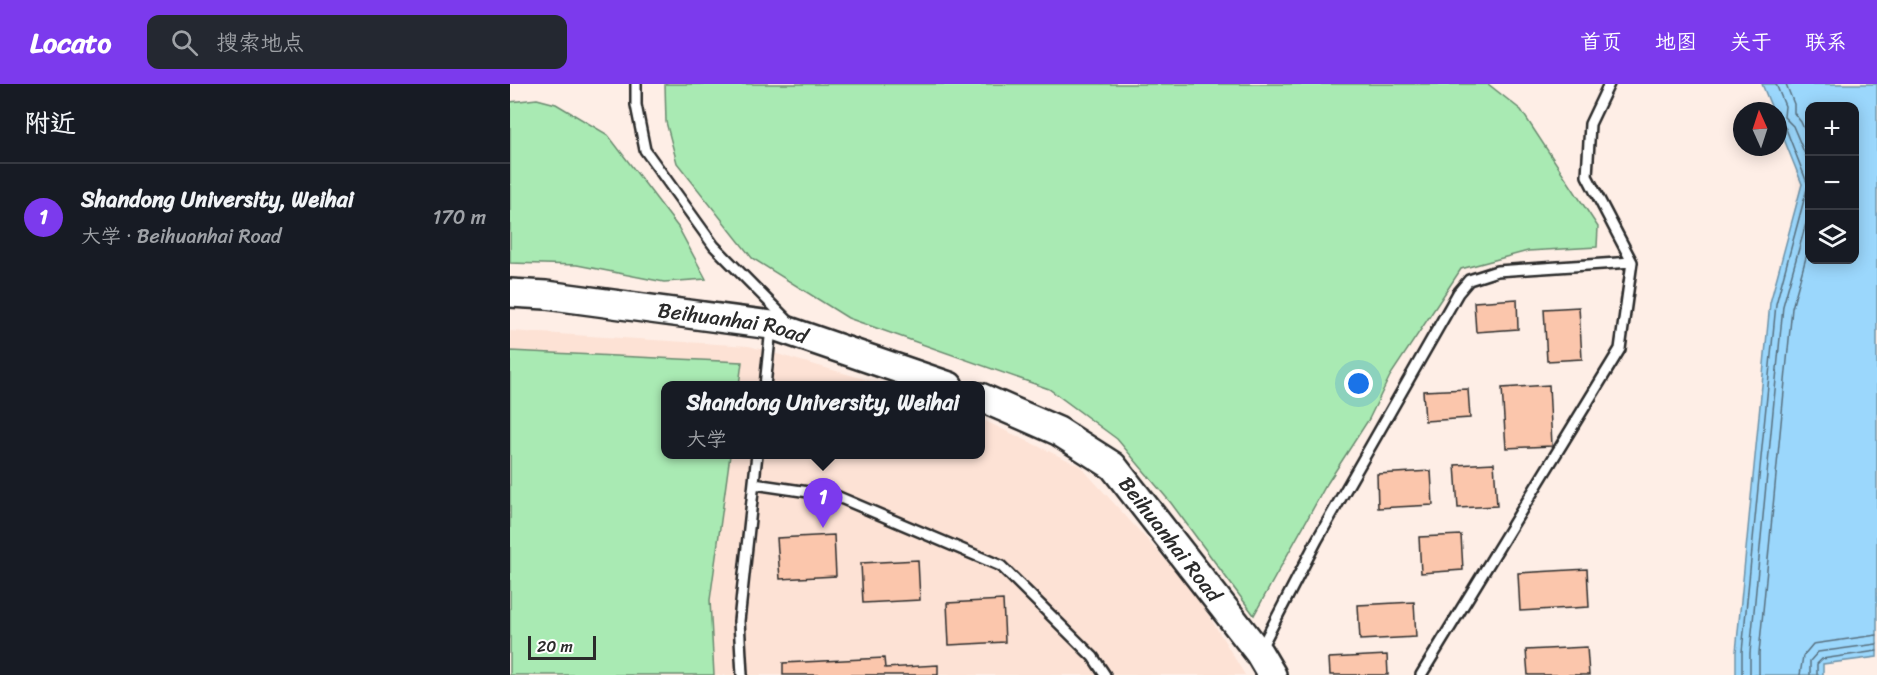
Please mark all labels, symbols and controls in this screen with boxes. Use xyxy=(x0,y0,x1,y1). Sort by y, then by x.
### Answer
search box xyxy=(147,15,567,69)
text: Locato xyxy=(30,18,111,67)
text: 搜索地点 xyxy=(216,23,304,62)
text: 首页 xyxy=(1580,23,1622,61)
text: 地图 xyxy=(1655,23,1697,61)
text: 关于 xyxy=(1730,23,1772,61)
text: 联系 xyxy=(1805,23,1847,61)
icon: search xyxy=(168,26,201,59)
text: 附近 xyxy=(24,100,76,146)
north arrow xyxy=(1733,102,1787,156)
map controls xyxy=(1805,102,1859,264)
button: + xyxy=(1805,102,1859,156)
button: − xyxy=(1805,156,1859,210)
text: Shandong University, Weihai xyxy=(81,180,354,219)
text: 1 xyxy=(39,200,48,235)
text: 170 m xyxy=(433,200,486,235)
button: layers xyxy=(1805,210,1859,264)
text: 大学 · Beihuanhai Road xyxy=(81,219,281,254)
street label: Beihuanhai Road xyxy=(655,291,815,356)
your location xyxy=(1344,369,1373,398)
popup xyxy=(661,381,985,459)
text: Shandong University, Weihai xyxy=(687,383,959,422)
text: 大学 xyxy=(687,422,727,457)
street label: Beihuanhai Road xyxy=(1108,468,1233,612)
pin: 1 xyxy=(804,478,842,528)
text: 20 m xyxy=(537,632,573,661)
scale bar xyxy=(528,633,596,660)

